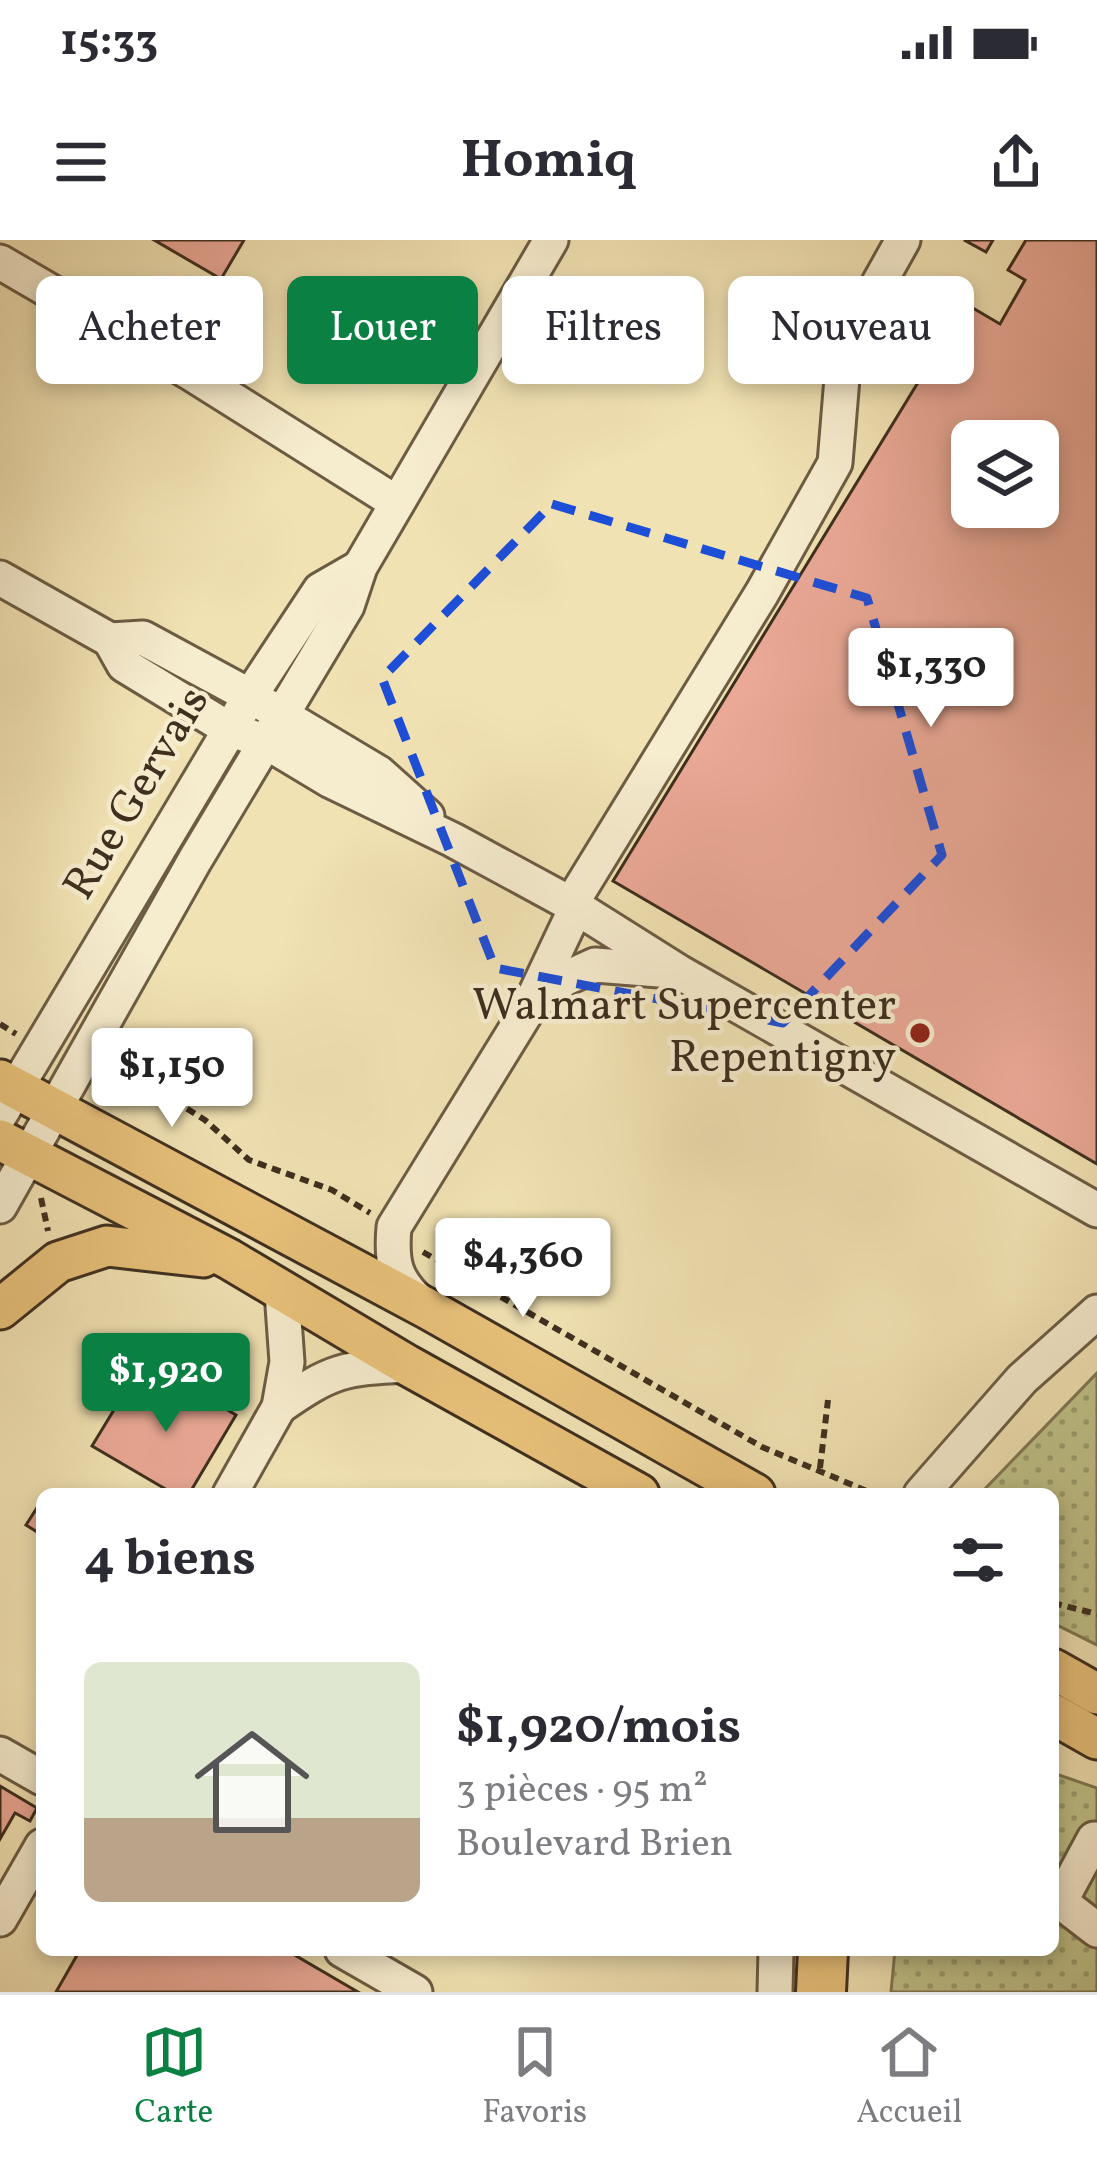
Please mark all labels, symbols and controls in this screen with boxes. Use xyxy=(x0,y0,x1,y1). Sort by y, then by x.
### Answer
text: 15:33 xyxy=(60,11,158,74)
text: Homiq xyxy=(461,125,636,200)
icon: menu xyxy=(48,129,114,195)
icon: share xyxy=(983,129,1049,195)
chip: Acheter xyxy=(36,276,263,384)
chip: Louer xyxy=(287,276,478,384)
chip: Filtres xyxy=(502,276,704,384)
chip: Nouveau xyxy=(728,276,974,384)
map controls xyxy=(951,420,1059,528)
button: layers xyxy=(951,420,1059,528)
pin: $1,330 xyxy=(833,628,1029,730)
text: $1,330 xyxy=(875,640,987,694)
street label: Rue Gervais xyxy=(50,676,226,912)
place label: Walmart Supercenter Repentigny xyxy=(472,976,896,1091)
marker: Walmart Supercenter Repentigny xyxy=(907,1020,933,1046)
pin: $1,150 xyxy=(74,1028,270,1130)
text: $1,150 xyxy=(119,1040,225,1094)
pin: $4,360 xyxy=(425,1218,621,1320)
text: $4,360 xyxy=(462,1230,584,1284)
pin: $1,920 xyxy=(68,1333,264,1435)
text: $1,920 xyxy=(109,1345,223,1399)
text: 4 biens xyxy=(84,1525,256,1596)
icon: filters xyxy=(945,1527,1011,1593)
text: $1,920/mois xyxy=(456,1693,741,1764)
icon: home xyxy=(180,1710,324,1854)
text: 3 pièces · 95 m² xyxy=(456,1764,708,1818)
text: Boulevard Brien xyxy=(456,1818,733,1872)
tab: Carte xyxy=(135,2019,213,2137)
tab: Favoris xyxy=(482,2019,587,2137)
tab: Accueil xyxy=(856,2019,962,2137)

